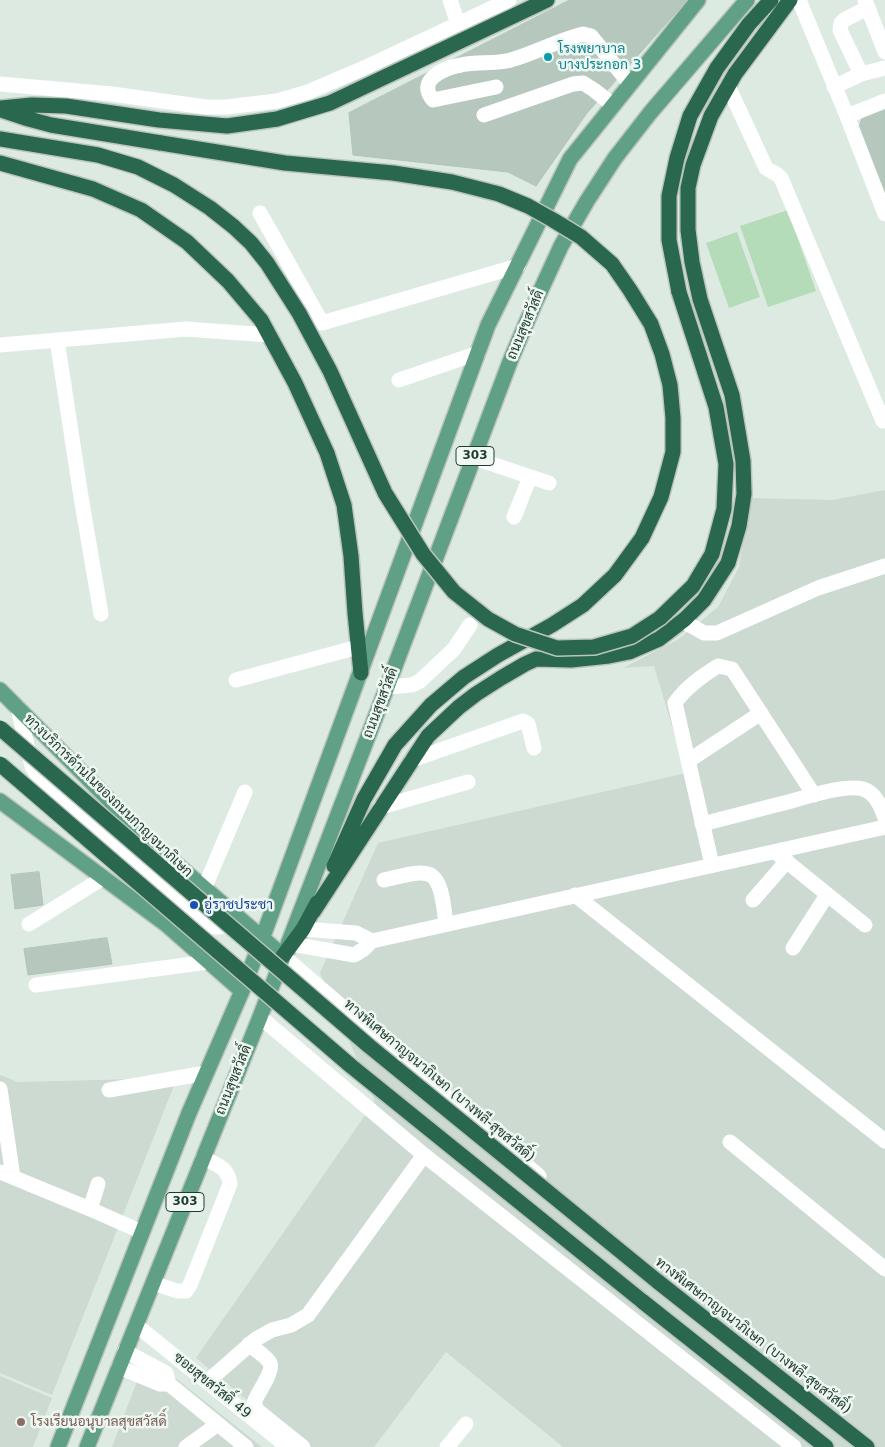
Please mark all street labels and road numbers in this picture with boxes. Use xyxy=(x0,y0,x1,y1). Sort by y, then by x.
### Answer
street label: ถนนสุขสวัสดิ์ xyxy=(504,288,548,362)
road number: 303 xyxy=(456,446,494,466)
street label: ถนนสุขสวัสดิ์ xyxy=(360,665,402,741)
street label: ทางบริการด้านในของถนนกาญจนาภิเษก xyxy=(20,711,196,881)
street label: ทางพิเศษกาญจนาภิเษก (บางพลี-สุขสวัสดิ์) xyxy=(340,996,538,1166)
street label: ถนนสุขสวัสดิ์ xyxy=(212,1043,256,1117)
road number: 303 xyxy=(166,1192,204,1212)
street label: ทางพิเศษกาญจนาภิเษก (บางพลี-สุขสวัสดิ์) xyxy=(652,1254,854,1418)
street label: ซอยสุขสวัสดิ์ 49 xyxy=(170,1350,254,1422)

